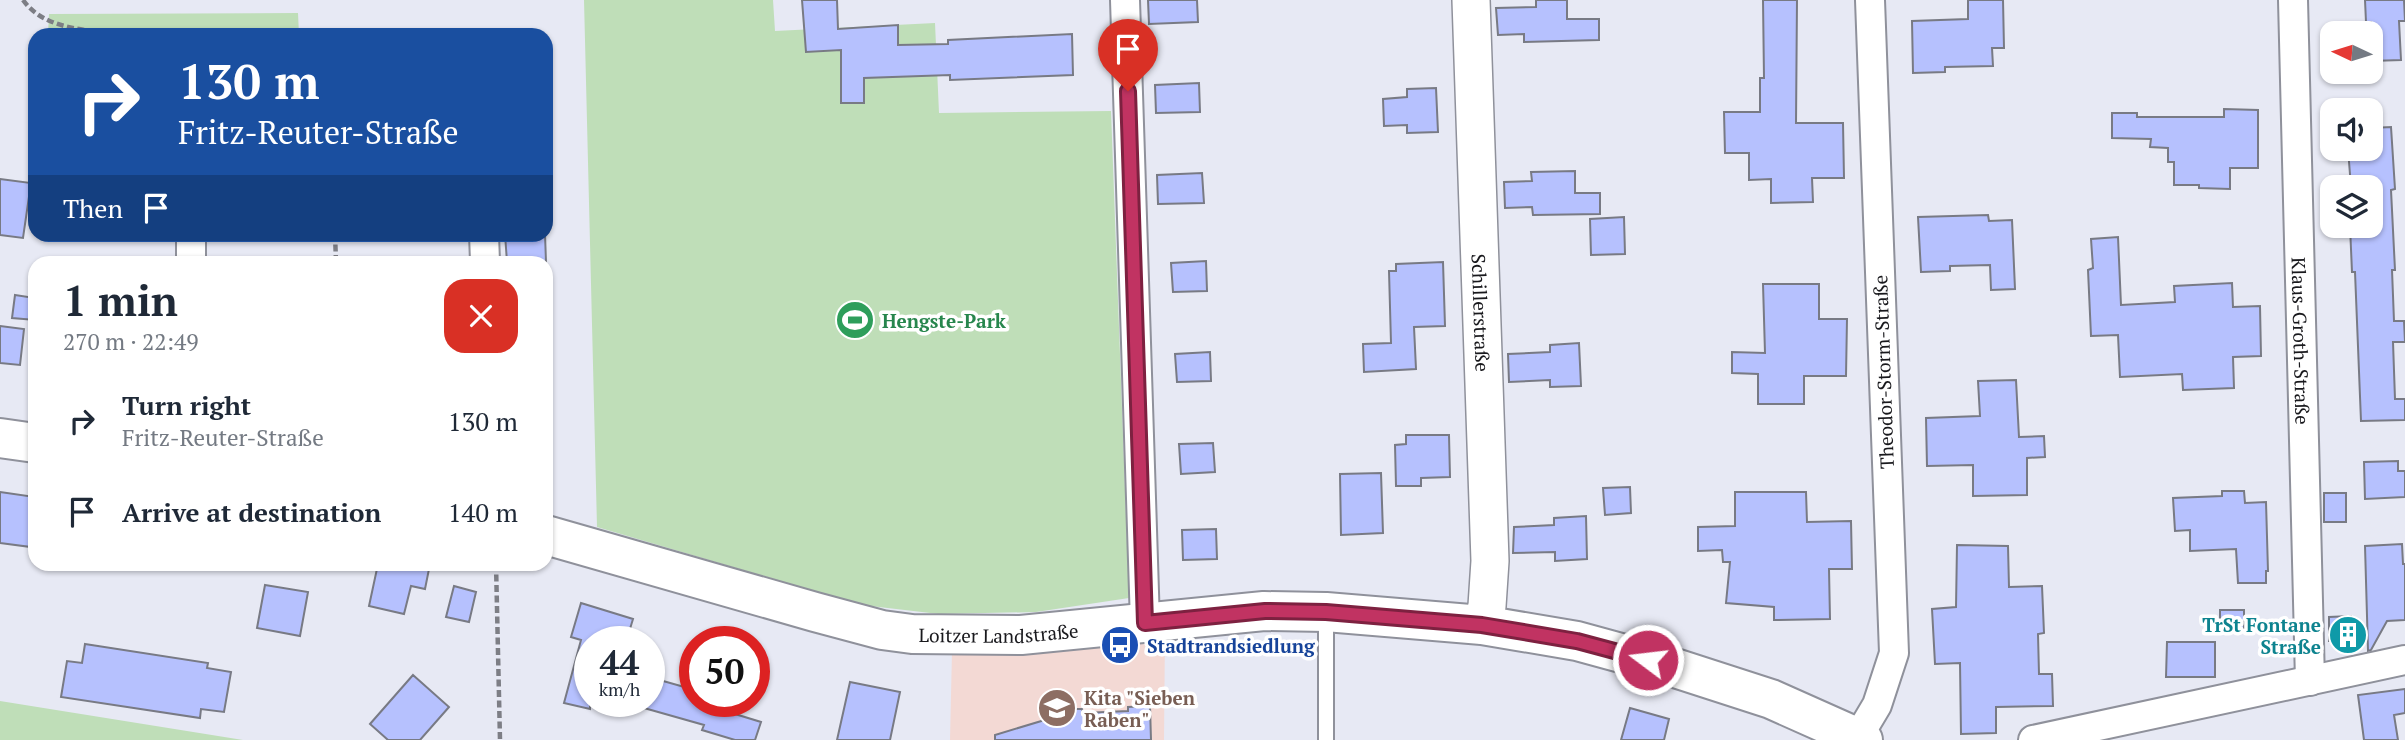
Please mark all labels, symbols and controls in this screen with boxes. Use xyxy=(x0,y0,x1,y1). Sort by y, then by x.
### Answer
pin xyxy=(1098,19,1158,91)
north arrow xyxy=(2320,21,2384,84)
map controls xyxy=(2320,21,2383,238)
icon: arrive xyxy=(1109,30,1147,68)
text: 130 m xyxy=(178,48,320,113)
icon: right xyxy=(63,56,154,147)
button: sound xyxy=(2320,98,2383,161)
text: Fritz-Reuter-Straße xyxy=(178,111,459,153)
button: layers xyxy=(2320,175,2383,238)
icon: arrive xyxy=(137,189,175,227)
text: Then xyxy=(63,191,123,225)
street label: Schillerstraße xyxy=(1467,253,1496,372)
street label: Klaus-Groth-Straße xyxy=(2287,257,2316,425)
text: 1 min xyxy=(63,272,178,328)
street label: Theodor-Storm-Straße xyxy=(1867,275,1899,469)
button: close xyxy=(444,279,518,353)
sports icon: Hengste-Park xyxy=(834,299,876,341)
place label: Hengste-Park xyxy=(882,308,1007,333)
text: 270 m · 22:49 xyxy=(63,326,198,357)
text: Turn right xyxy=(122,388,251,422)
icon: right xyxy=(63,402,101,440)
text: 130 m xyxy=(448,404,518,438)
text: Fritz-Reuter-Straße xyxy=(122,422,324,453)
icon: arrive xyxy=(63,493,101,531)
text: Arrive at destination xyxy=(122,495,381,529)
text: 140 m xyxy=(448,495,518,529)
place label: TrSt Fontane Straße xyxy=(2202,612,2321,659)
building icon: TrSt Fontane Straße xyxy=(2327,614,2369,656)
street label: Loitzer Landstraße xyxy=(918,617,1080,648)
position arrow xyxy=(1611,623,1685,697)
bus stop icon: Stadtrandsiedlung xyxy=(1099,624,1141,666)
speed limit sign: 50 xyxy=(679,626,770,717)
place label: Stadtrandsiedlung xyxy=(1147,633,1316,658)
text: 44 xyxy=(600,639,639,685)
text: km/h xyxy=(599,677,640,701)
place label: Kita "Sieben Raben" xyxy=(1084,685,1196,732)
school or university icon: Kita "Sieben Raben" xyxy=(1036,687,1078,729)

